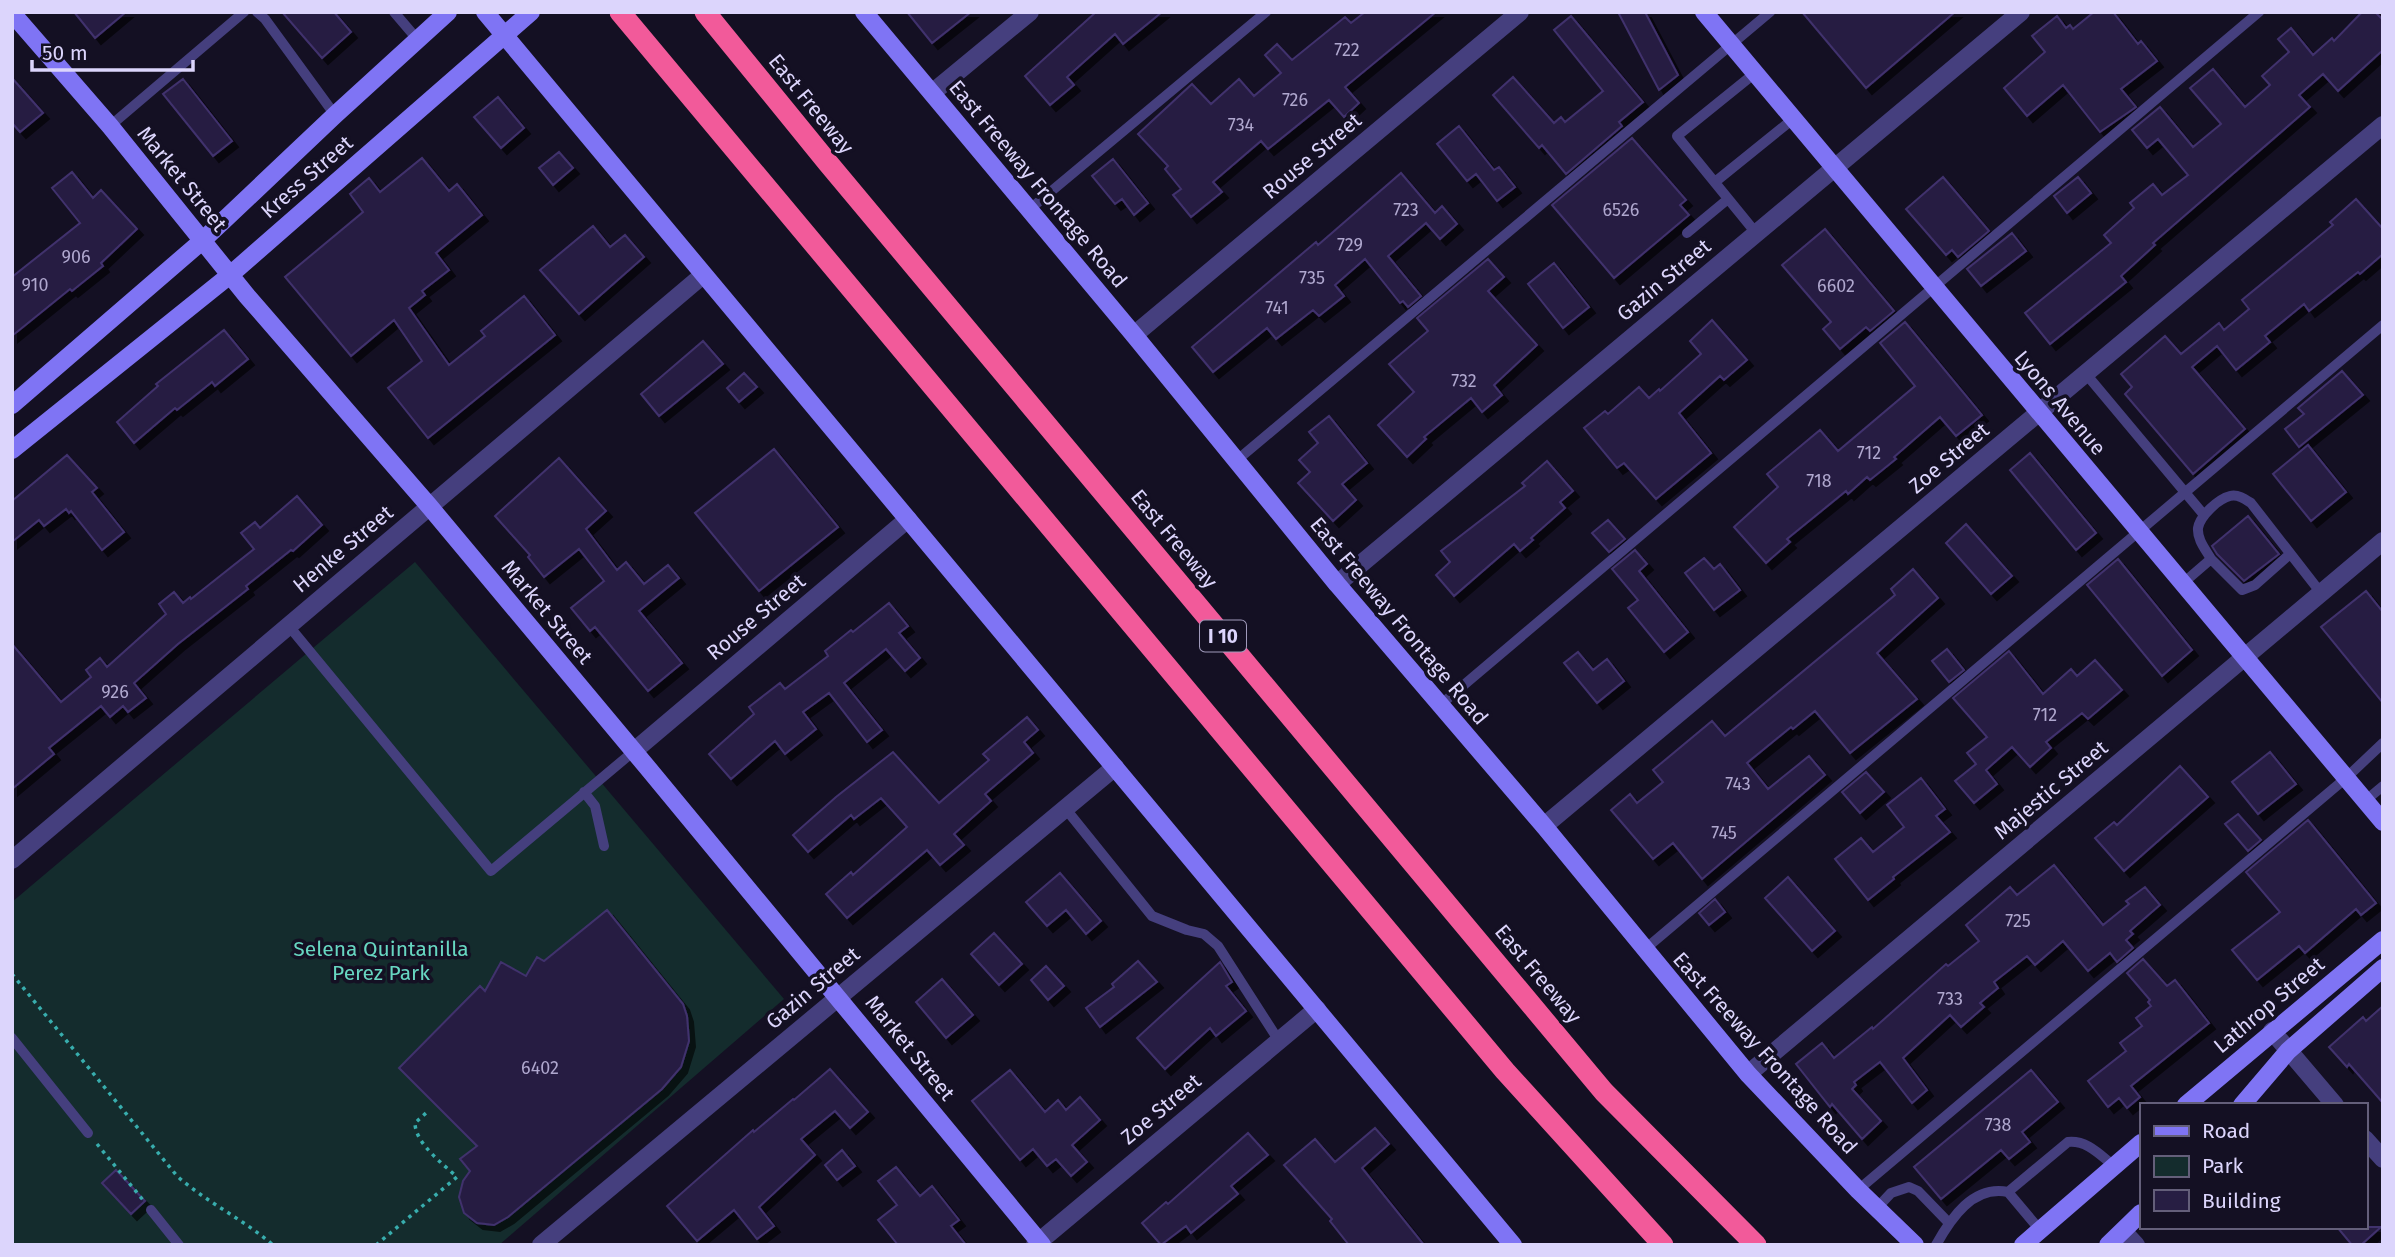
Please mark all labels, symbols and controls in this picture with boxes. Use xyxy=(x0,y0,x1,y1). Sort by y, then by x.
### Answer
scale bar xyxy=(32,28,192,72)
house number: 722 xyxy=(1334,39,1360,61)
text: 50 m xyxy=(42,40,88,66)
street label: East Freeway xyxy=(763,49,860,160)
street label: East Freeway Frontage Road xyxy=(943,75,1133,293)
house number: 726 xyxy=(1282,89,1308,111)
street label: Rouse Street xyxy=(1257,107,1367,205)
house number: 734 xyxy=(1228,114,1255,136)
street label: Market Street xyxy=(132,121,233,237)
street label: Kress Street xyxy=(256,130,359,224)
house number: 723 xyxy=(1393,199,1419,221)
house number: 6526 xyxy=(1603,199,1639,221)
street label: Gazin Street xyxy=(1612,233,1717,327)
house number: 729 xyxy=(1337,234,1363,256)
house number: 906 xyxy=(61,246,91,268)
house number: 735 xyxy=(1299,267,1325,289)
house number: 910 xyxy=(22,274,48,296)
house number: 6602 xyxy=(1817,275,1855,297)
house number: 741 xyxy=(1265,297,1289,319)
street label: Lyons Avenue xyxy=(2009,345,2111,461)
house number: 732 xyxy=(1451,370,1477,392)
street label: Zoe Street xyxy=(1904,417,1995,499)
house number: 712 xyxy=(1857,442,1881,464)
house number: 718 xyxy=(1806,470,1832,492)
street label: East Freeway xyxy=(1125,484,1223,594)
street label: Henke Street xyxy=(288,499,399,598)
street label: East Freeway Frontage Road xyxy=(1304,512,1494,730)
street label: Market Street xyxy=(496,555,598,670)
street label: Rouse Street xyxy=(701,568,811,666)
road number: I 10 xyxy=(1200,621,1246,652)
house number: 926 xyxy=(101,681,129,703)
house number: 712 xyxy=(2033,704,2057,726)
street label: Majestic Street xyxy=(1989,735,2114,845)
house number: 743 xyxy=(1725,773,1751,795)
house number: 745 xyxy=(1711,822,1737,844)
house number: 725 xyxy=(2005,910,2031,932)
street label: East Freeway xyxy=(1489,919,1587,1029)
park label: Selena Quintanilla Perez Park xyxy=(293,936,469,986)
street label: Gazin Street xyxy=(761,941,866,1035)
street label: East Freeway Frontage Road xyxy=(1667,947,1863,1159)
street label: Lathrop Street xyxy=(2208,951,2330,1059)
house number: 733 xyxy=(1937,988,1963,1010)
street label: Market Street xyxy=(860,990,961,1106)
house number: 6402 xyxy=(521,1057,559,1079)
street label: Zoe Street xyxy=(1116,1068,1207,1150)
legend xyxy=(2140,1103,2367,1229)
house number: 738 xyxy=(1985,1114,2011,1136)
text: Road xyxy=(2202,1118,2250,1144)
text: Park xyxy=(2202,1153,2244,1179)
text: Building xyxy=(2202,1188,2281,1214)

